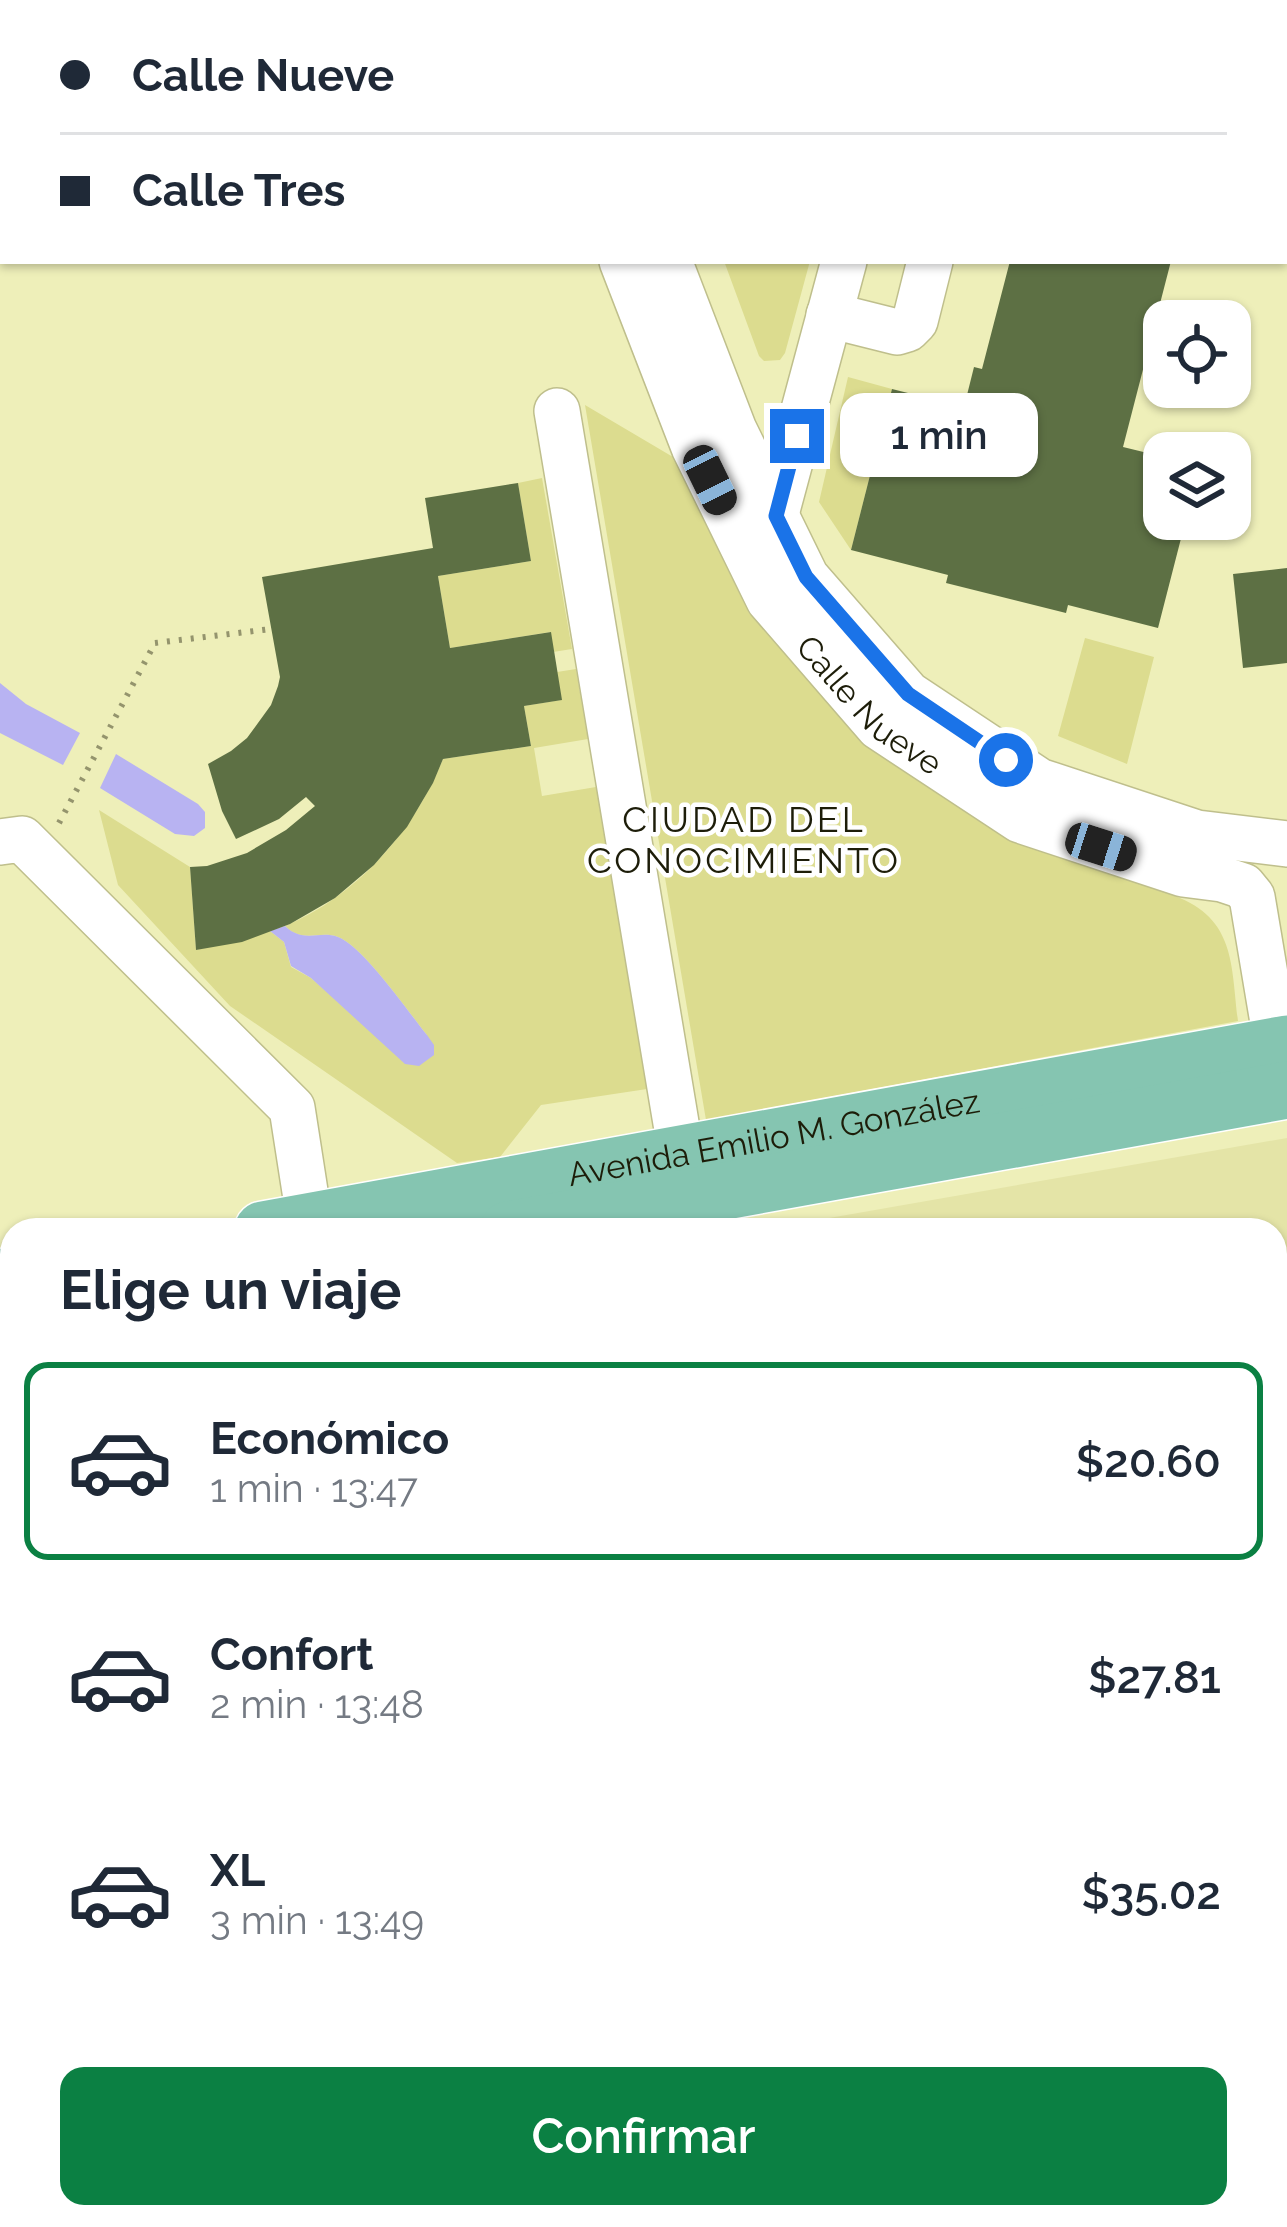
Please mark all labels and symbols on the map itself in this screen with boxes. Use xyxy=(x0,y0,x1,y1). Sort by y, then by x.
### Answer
callout: 1 min xyxy=(839,394,1037,478)
route end xyxy=(770,409,824,463)
car xyxy=(678,440,742,520)
street label: Calle Nueve xyxy=(788,627,949,783)
route start xyxy=(979,733,1033,787)
district label: CIUDAD DEL CONOCIMIENTO xyxy=(587,798,901,881)
car xyxy=(1061,819,1141,875)
street label: Avenida Emilio M. González xyxy=(565,1081,983,1194)

